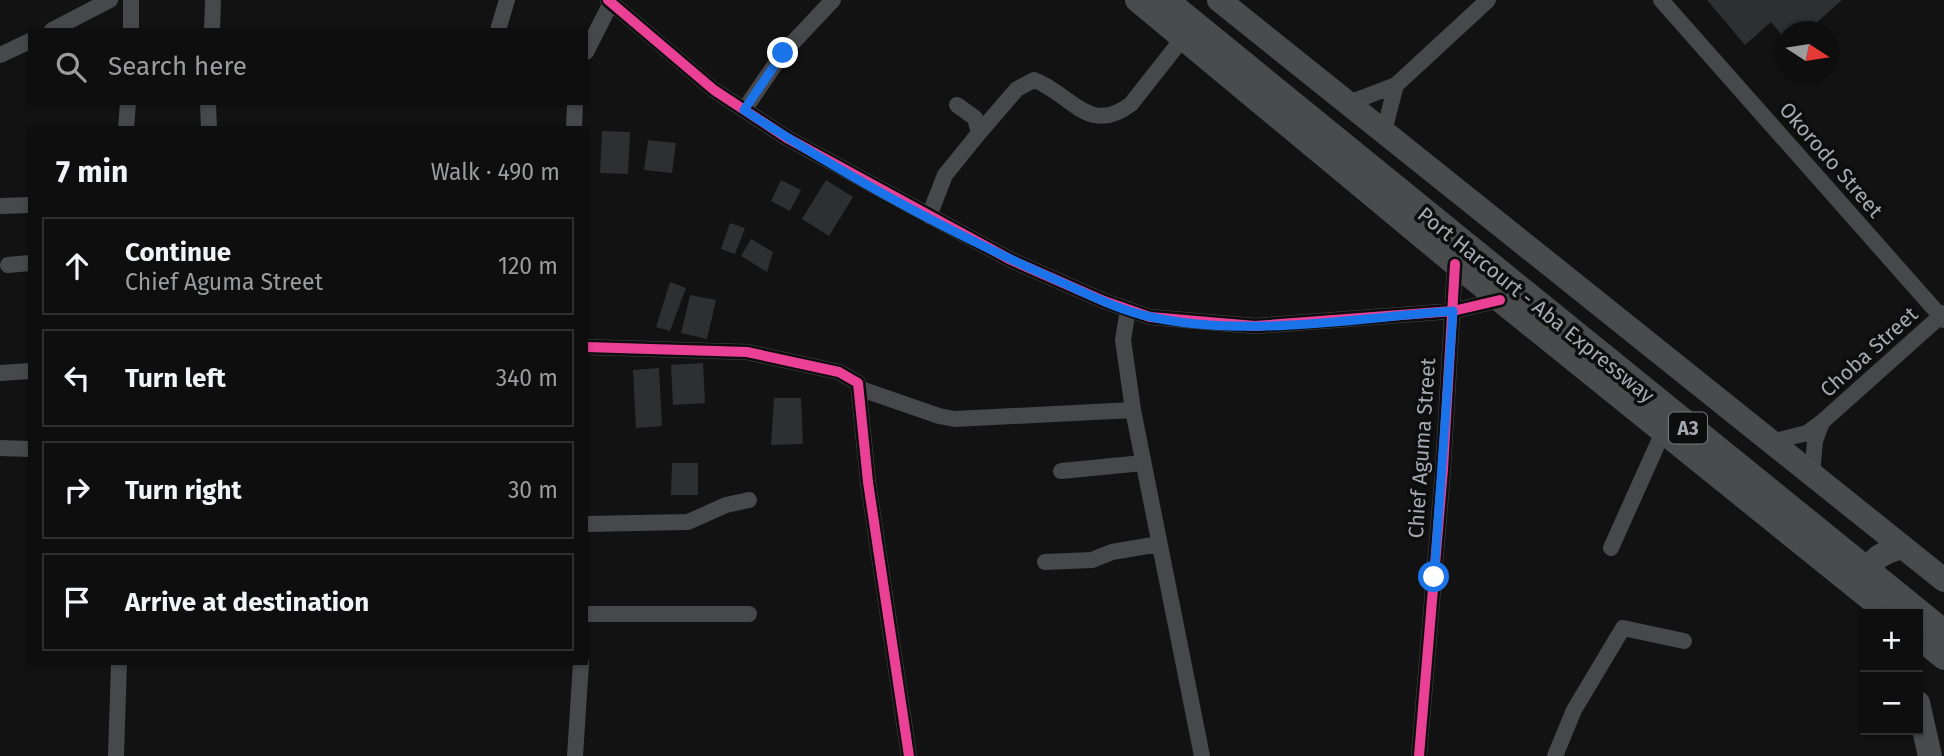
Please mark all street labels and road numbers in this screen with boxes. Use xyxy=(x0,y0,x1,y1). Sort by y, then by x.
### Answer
street label: Okorodo Street xyxy=(1774,97,1888,223)
street label: Port Harcourt - Aba Expressway xyxy=(1412,201,1660,409)
street label: Choba Street xyxy=(1815,301,1923,403)
street label: Chief Aguma Street xyxy=(1403,357,1441,539)
road number: A3 xyxy=(1669,412,1707,444)

